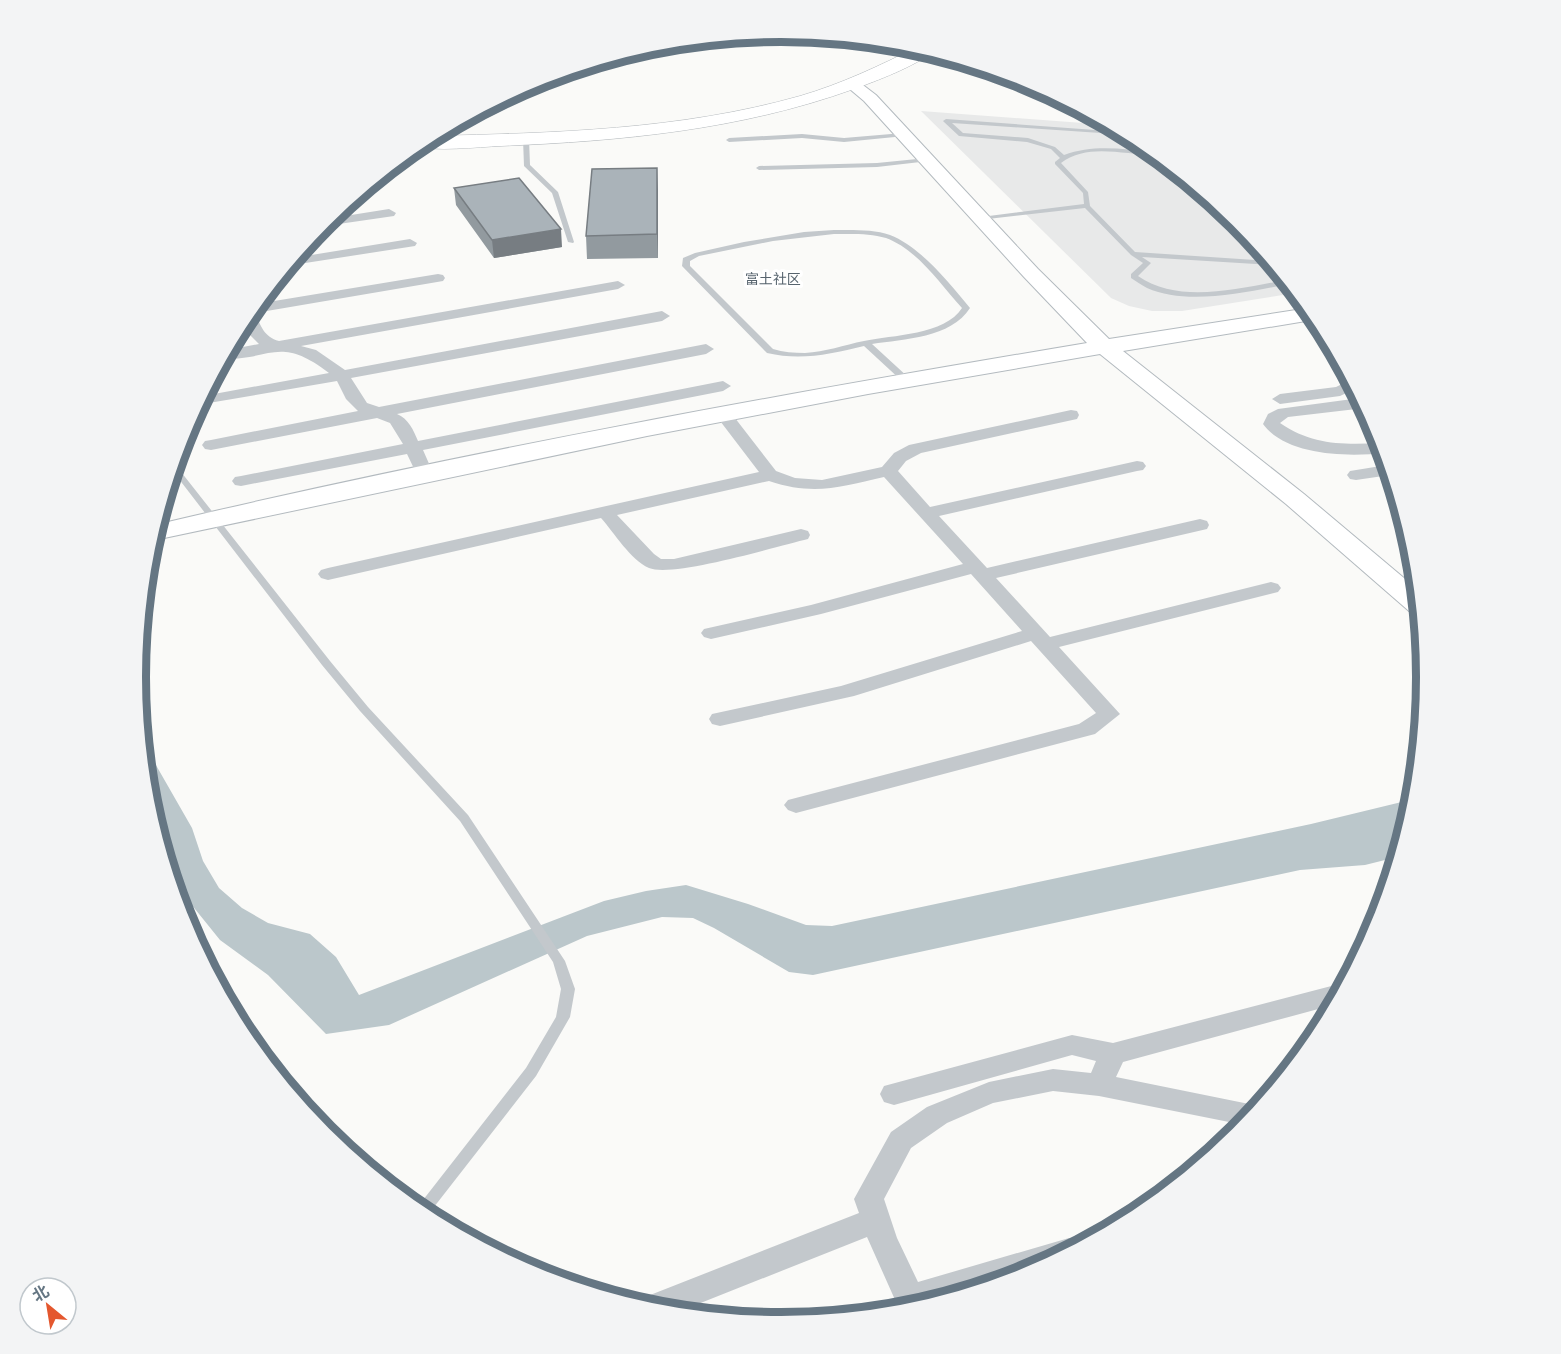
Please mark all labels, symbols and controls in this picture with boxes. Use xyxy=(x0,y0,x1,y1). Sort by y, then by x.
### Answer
district label: 富土社区 xyxy=(745,269,801,288)
north arrow xyxy=(18,1276,78,1336)
text: 北 xyxy=(28,1279,53,1307)

